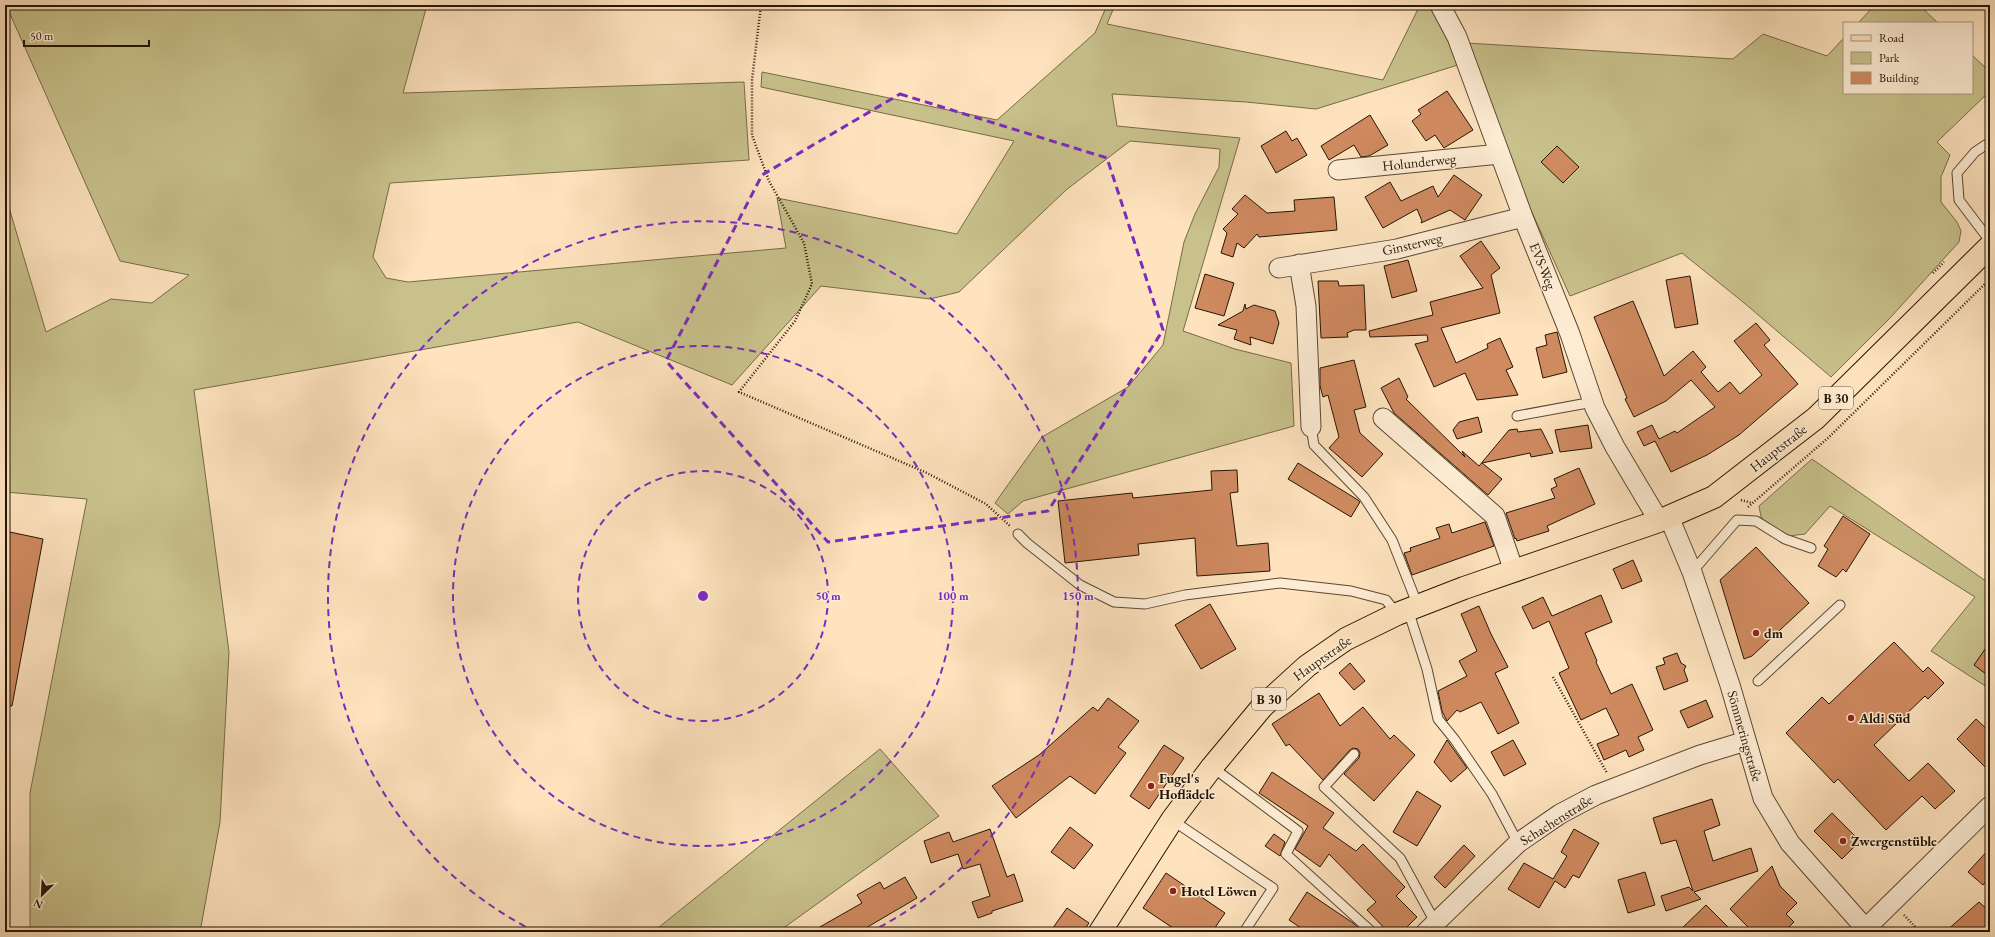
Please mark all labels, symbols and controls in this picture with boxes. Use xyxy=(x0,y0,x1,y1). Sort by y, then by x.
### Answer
scale bar xyxy=(24,22,149,48)
legend xyxy=(1843,22,1973,94)
text: 50 m xyxy=(30,28,54,44)
text: Road xyxy=(1879,30,1905,46)
text: Park xyxy=(1879,50,1900,66)
text: Building xyxy=(1879,70,1920,86)
street label: Holunderweg xyxy=(1381,149,1458,175)
street label: Ginsterweg xyxy=(1380,228,1445,260)
street label: EVS-Weg xyxy=(1525,240,1561,293)
road number: B 30 xyxy=(1819,387,1853,409)
street label: Hauptstraße xyxy=(1746,420,1811,476)
text: 50 m xyxy=(815,588,841,604)
text: 100 m xyxy=(937,588,969,604)
text: 150 m xyxy=(1062,588,1094,604)
centre of rings xyxy=(696,589,710,603)
place label: dm xyxy=(1764,624,1784,642)
marker: dm xyxy=(1751,628,1761,638)
street label: Hauptstraße xyxy=(1289,631,1355,685)
road number: B 30 xyxy=(1252,688,1286,710)
street label: Sömmeringstraße xyxy=(1723,688,1767,784)
place label: Aldi Süd xyxy=(1858,709,1911,727)
marker: Aldi Süd xyxy=(1846,713,1856,723)
place label: Fugel's Hoflädele xyxy=(1159,769,1215,803)
marker: Fugel's Hoflädele xyxy=(1146,781,1156,791)
street label: Schachenstraße xyxy=(1516,790,1596,849)
place label: Zwergenstüble xyxy=(1851,832,1937,850)
marker: Zwergenstüble xyxy=(1838,836,1848,846)
north arrow xyxy=(22,875,62,915)
place label: Hotel Löwen xyxy=(1181,882,1257,900)
marker: Hotel Löwen xyxy=(1168,886,1178,896)
text: N xyxy=(31,896,45,912)

